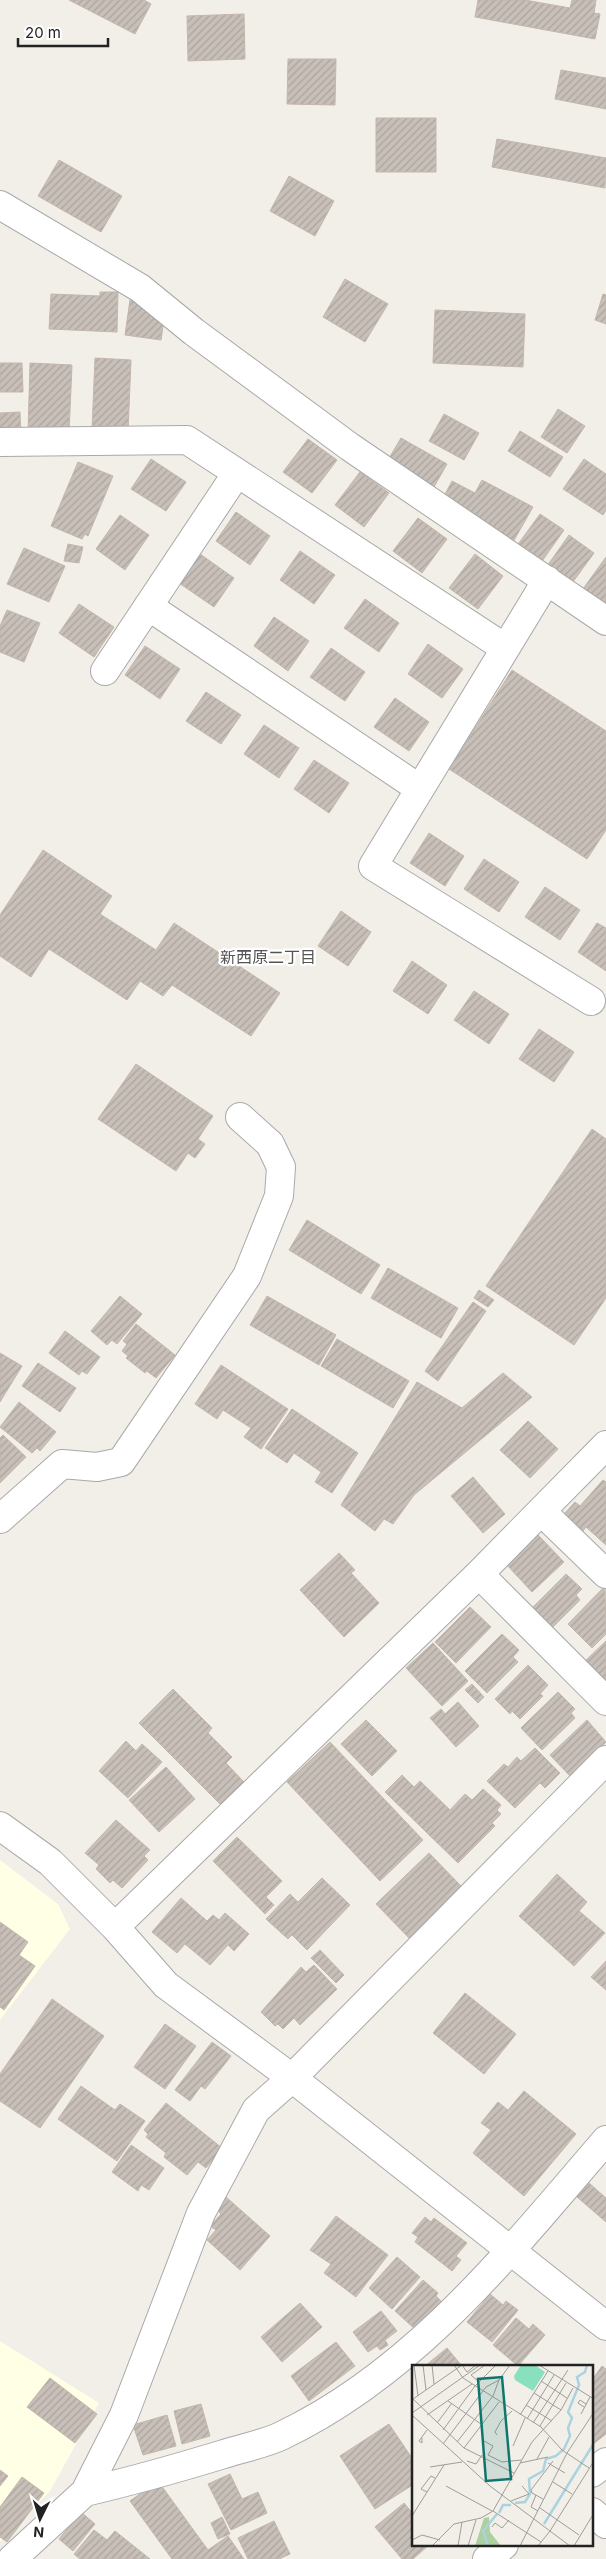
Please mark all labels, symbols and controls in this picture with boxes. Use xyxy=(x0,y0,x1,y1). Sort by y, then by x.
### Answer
scale bar xyxy=(18,15,108,47)
text: 20 m xyxy=(25,23,61,42)
district label: 新西原二丁目 xyxy=(220,947,316,967)
inset map xyxy=(412,2365,594,2546)
north arrow xyxy=(15,2494,65,2544)
text: N xyxy=(33,2524,45,2541)

